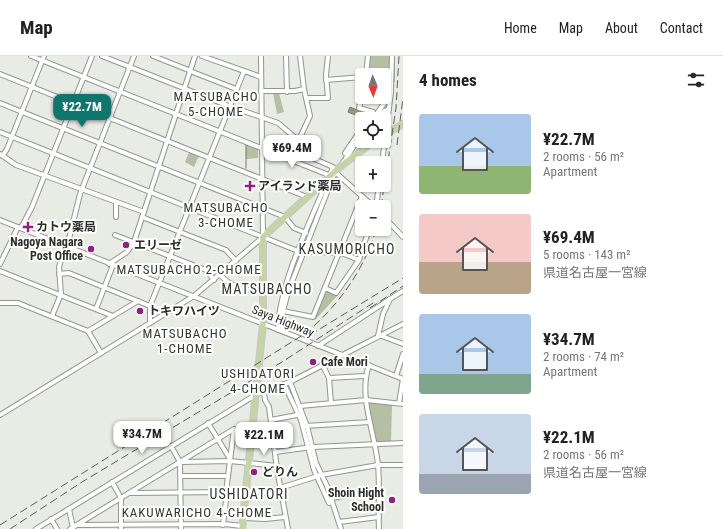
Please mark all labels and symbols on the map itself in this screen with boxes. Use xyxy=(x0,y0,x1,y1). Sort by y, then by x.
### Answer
north arrow xyxy=(355,68,391,104)
district label: MATSUBACHO 5-CHOME xyxy=(173,89,259,119)
pin: ¥22.7M xyxy=(49,94,115,128)
pin: ¥69.4M xyxy=(259,135,325,169)
place label: アイランド薬局 xyxy=(258,179,341,193)
marker: アイランド薬局 xyxy=(245,181,255,191)
district label: MATSUBACHO 3-CHOME xyxy=(183,200,269,230)
place label: カトウ薬局 xyxy=(36,220,96,234)
marker: カトウ薬局 xyxy=(23,222,33,232)
place label: Nagoya Nagara Post Office xyxy=(10,235,83,263)
place label: エリーゼ xyxy=(134,238,182,252)
marker: エリーゼ xyxy=(121,240,131,250)
district label: KASUMORICHO xyxy=(299,241,395,257)
marker: Nagoya Nagara Post Office xyxy=(86,244,96,254)
district label: MATSUBACHO 2-CHOME xyxy=(116,262,262,277)
district label: MATSUBACHO xyxy=(222,281,312,297)
street label: Saya Highway xyxy=(250,302,316,340)
place label: トキワハイツ xyxy=(148,304,220,318)
marker: トキワハイツ xyxy=(135,306,145,316)
district label: MATSUBACHO 1-CHOME xyxy=(142,326,228,356)
place label: Cafe Mori xyxy=(321,355,368,369)
marker: Cafe Mori xyxy=(308,357,318,367)
district label: USHIDATORI 4-CHOME xyxy=(221,366,295,396)
pin: ¥34.7M xyxy=(109,421,175,455)
pin: ¥22.1M xyxy=(231,422,297,456)
place label: どりん xyxy=(262,465,298,479)
marker: どりん xyxy=(249,467,259,477)
district label: USHIDATORI xyxy=(210,486,288,502)
place label: Shoin Hight School xyxy=(328,486,384,514)
marker: Shoin Hight School xyxy=(387,495,397,505)
district label: KAKUWARICHO 4-CHOME xyxy=(122,505,272,520)

